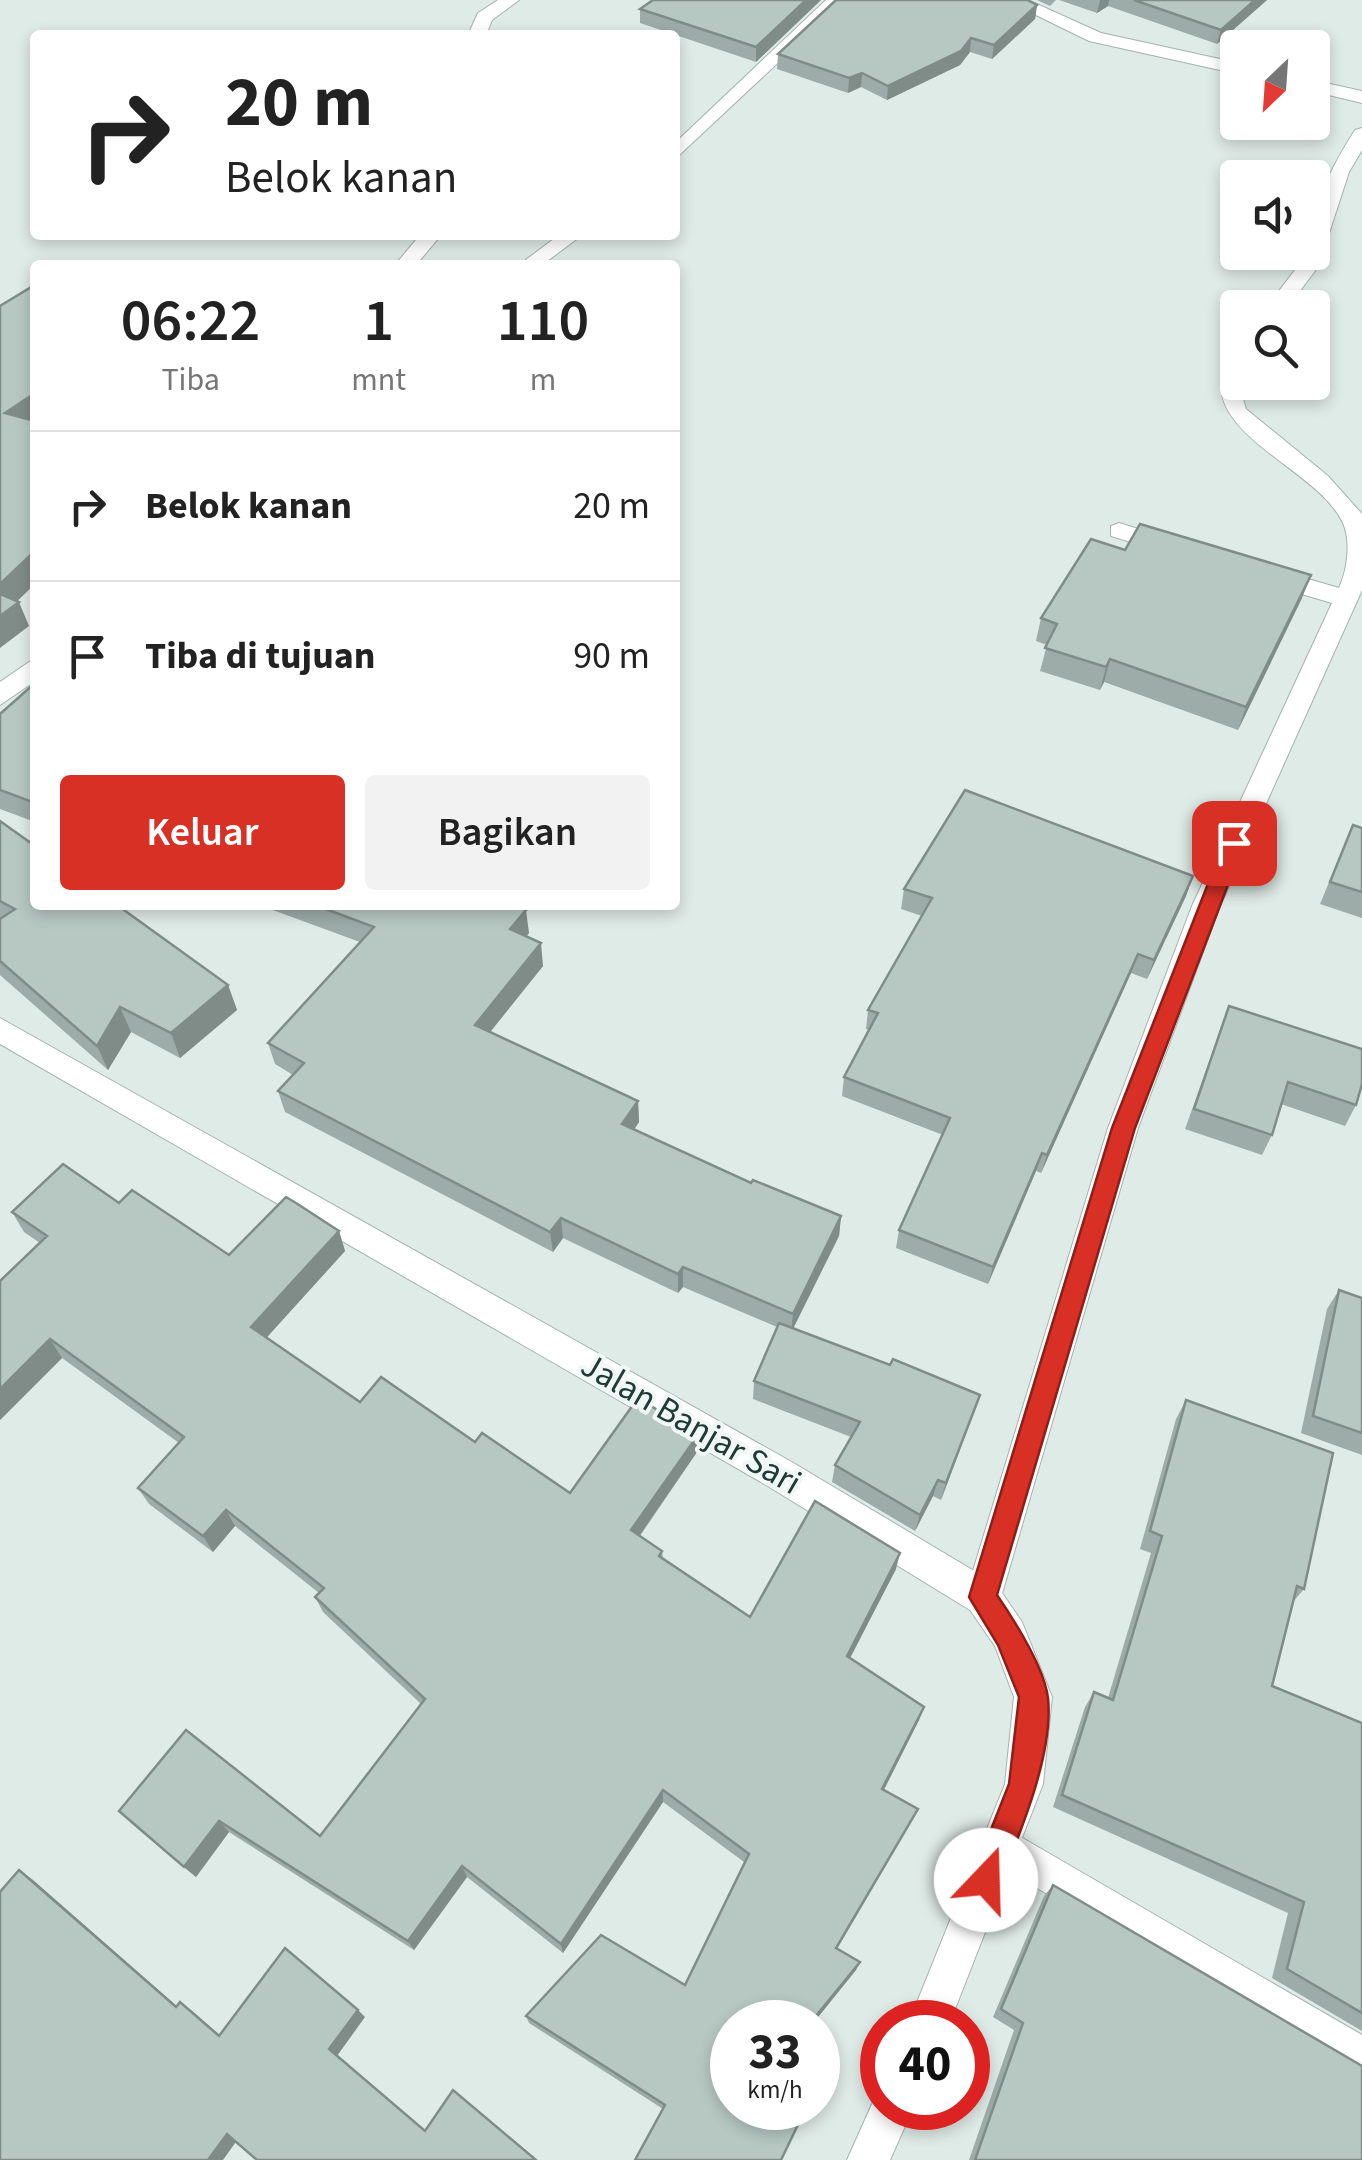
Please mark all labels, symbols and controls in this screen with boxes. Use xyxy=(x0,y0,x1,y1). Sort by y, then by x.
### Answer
north arrow xyxy=(1220,30,1330,140)
map controls xyxy=(1220,30,1330,400)
text: 20 m xyxy=(225,53,373,153)
icon: right xyxy=(60,70,190,200)
text: Belok kanan xyxy=(225,146,457,210)
button: sound xyxy=(1220,160,1330,270)
text: 06:22 xyxy=(121,279,260,364)
text: 1 xyxy=(363,279,394,364)
text: 110 xyxy=(497,279,589,364)
button: search xyxy=(1220,290,1330,400)
text: Tiba xyxy=(161,357,220,403)
text: mnt xyxy=(351,357,406,403)
text: m xyxy=(530,357,556,403)
icon: right xyxy=(60,479,115,534)
text: Belok kanan xyxy=(145,479,352,533)
text: 20 m xyxy=(573,479,650,533)
icon: arrive xyxy=(60,629,115,684)
text: Tiba di tujuan xyxy=(145,629,376,683)
text: 90 m xyxy=(573,629,650,683)
button: Keluar xyxy=(60,775,345,890)
button: Bagikan xyxy=(365,775,650,890)
pin xyxy=(1192,801,1277,886)
icon: arrive xyxy=(1207,816,1262,871)
street label: Jalan Banjar Sari xyxy=(572,1341,810,1507)
position arrow xyxy=(934,1828,1038,1932)
speed limit sign: 40 xyxy=(860,2000,990,2130)
text: 33 xyxy=(749,2017,801,2088)
text: km/h xyxy=(747,2072,803,2108)

